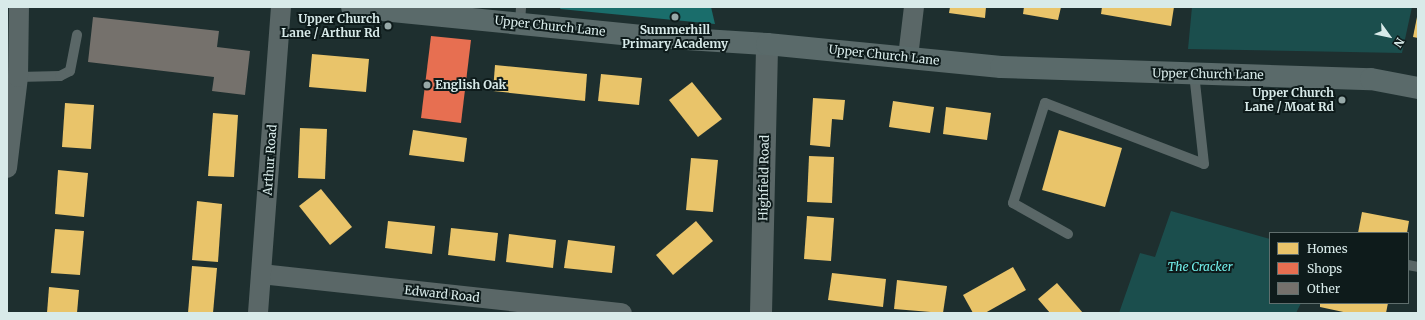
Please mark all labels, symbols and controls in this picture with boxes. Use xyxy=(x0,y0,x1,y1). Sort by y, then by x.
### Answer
place label: Upper Church Lane / Arthur Rd xyxy=(281,12,380,40)
marker: Summerhill Primary Academy xyxy=(670,12,680,22)
street label: Upper Church Lane xyxy=(494,13,606,39)
north arrow xyxy=(1369,16,1409,56)
marker: Upper Church Lane / Arthur Rd xyxy=(383,21,393,31)
place label: Summerhill Primary Academy xyxy=(622,23,728,51)
text: N xyxy=(1391,35,1407,50)
street label: Upper Church Lane xyxy=(828,42,940,68)
street label: Upper Church Lane xyxy=(1152,66,1264,82)
place label: English Oak xyxy=(435,78,506,92)
marker: English Oak xyxy=(422,80,432,90)
place label: Upper Church Lane / Moat Rd xyxy=(1244,86,1334,114)
marker: Upper Church Lane / Moat Rd xyxy=(1337,95,1347,105)
street label: Arthur Road xyxy=(260,124,280,196)
street label: Highfield Road xyxy=(756,135,772,221)
legend xyxy=(1269,232,1409,304)
text: Homes xyxy=(1307,241,1348,256)
park label: The Cracker xyxy=(1167,260,1233,274)
text: Shops xyxy=(1307,261,1342,276)
text: Other xyxy=(1307,281,1340,296)
street label: Edward Road xyxy=(404,283,480,305)

